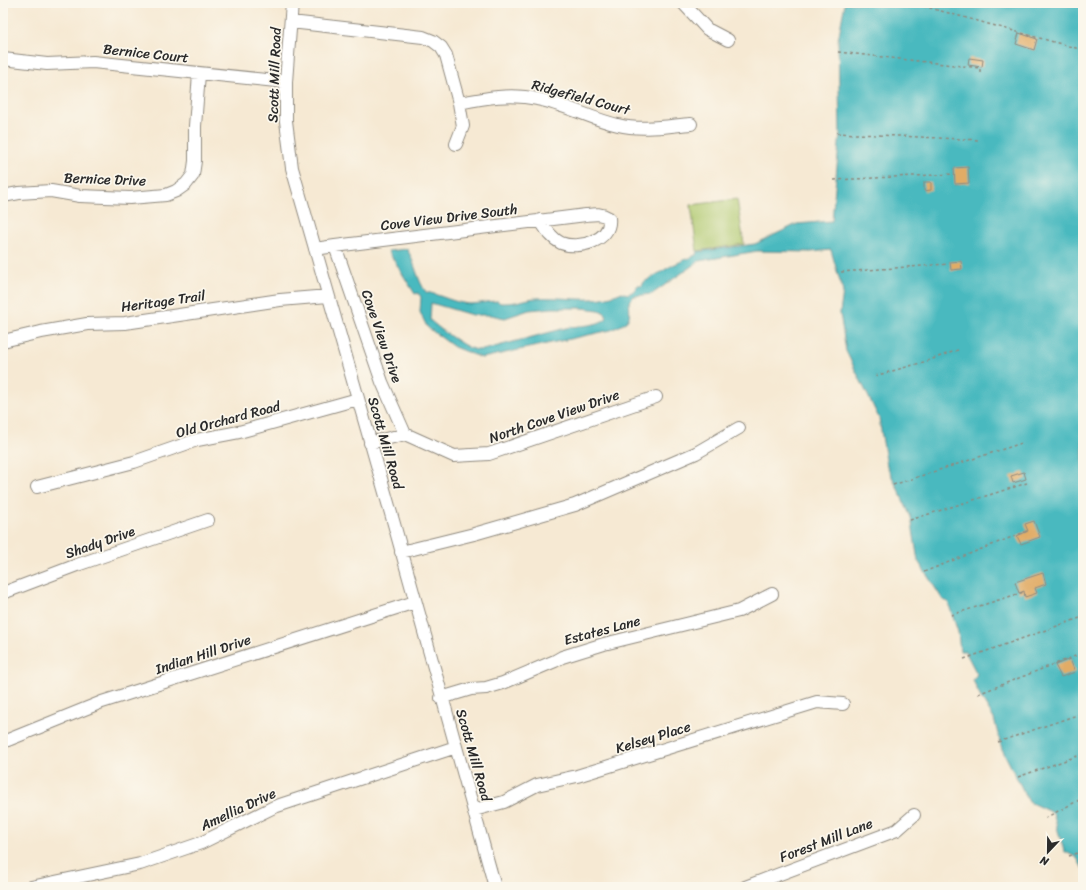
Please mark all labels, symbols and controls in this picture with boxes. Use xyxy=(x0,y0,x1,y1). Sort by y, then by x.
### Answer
street label: Scott Mill Road xyxy=(260,25,289,123)
street label: Bernice Court xyxy=(102,37,190,70)
street label: Ridgefield Court xyxy=(529,72,634,123)
street label: Bernice Drive xyxy=(63,166,147,193)
street label: Cove View Drive South xyxy=(379,197,519,238)
street label: Heritage Trail xyxy=(119,283,208,320)
street label: Cove View Drive xyxy=(354,286,409,386)
street label: North Cove View Drive xyxy=(485,382,623,451)
street label: Old Orchard Road xyxy=(173,393,285,445)
street label: Scott Mill Road xyxy=(360,394,411,494)
street label: Shady Drive xyxy=(62,519,139,566)
street label: Estates Lane xyxy=(561,608,643,653)
street label: Indian Hill Drive xyxy=(151,627,254,682)
street label: Scott Mill Road xyxy=(448,706,499,806)
street label: Kelsey Place xyxy=(612,714,694,761)
street label: Amellia Drive xyxy=(195,781,280,838)
street label: Forest Mill Lane xyxy=(776,811,877,870)
north arrow xyxy=(1028,832,1068,872)
text: N xyxy=(1037,850,1052,871)

